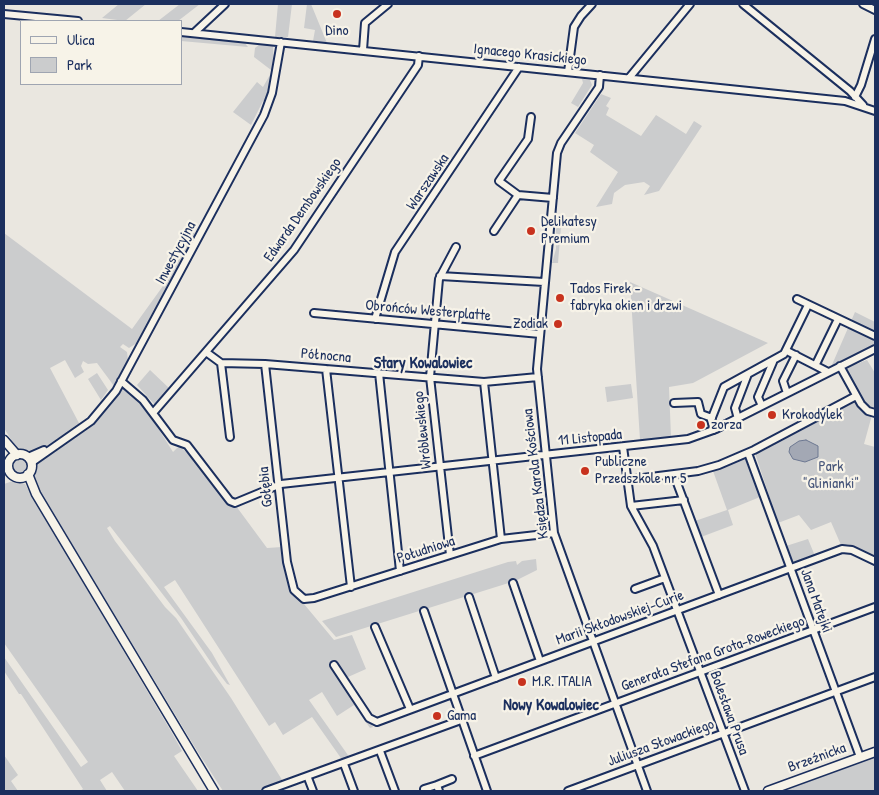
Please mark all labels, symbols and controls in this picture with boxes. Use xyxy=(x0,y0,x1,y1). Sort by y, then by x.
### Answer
marker: Dino xyxy=(331,8,343,20)
legend xyxy=(20,20,182,85)
place label: Dino xyxy=(325,22,349,40)
text: Ulica xyxy=(67,29,94,50)
street label: Ignacego Krasickiego xyxy=(473,40,587,70)
text: Park xyxy=(67,54,92,75)
street label: Warszawska xyxy=(403,151,453,213)
street label: Edwarda Dembowskiego xyxy=(260,155,346,265)
place label: Delikatesy Premium xyxy=(541,213,597,248)
street label: Inwestycyjna xyxy=(152,218,200,288)
marker: Delikatesy Premium xyxy=(525,225,537,237)
place label: Tados Firek - fabryka okien i drzwi xyxy=(570,280,682,315)
marker: Tados Firek - fabryka okien i drzwi xyxy=(554,292,566,304)
street label: Obrońców Westerplatte xyxy=(365,297,491,325)
place label: Zodiak xyxy=(513,315,548,333)
marker: Zodiak xyxy=(552,318,564,330)
street label: Północna xyxy=(300,345,352,367)
district label: Stary Kowalowiec xyxy=(374,354,472,374)
street label: Wróblewskiego xyxy=(410,390,436,470)
place label: Krokodylek xyxy=(782,406,842,424)
street label: Księdza Karola Kościowa xyxy=(519,408,553,540)
marker: Krokodylek xyxy=(766,409,778,421)
place label: zorza xyxy=(711,416,742,434)
marker: zorza xyxy=(695,419,707,431)
street label: 11 Listopada xyxy=(557,426,623,450)
place label: Publiczne Przedszkole nr 5 xyxy=(595,453,686,488)
park label: Park "Glinianki" xyxy=(803,458,859,493)
marker: Publiczne Przedszkole nr 5 xyxy=(579,465,591,477)
street label: Gołębia xyxy=(255,466,277,508)
street label: Południowa xyxy=(395,532,457,568)
street label: Jana Matejki xyxy=(796,567,836,635)
street label: Marii Skłodowskiej-Curie xyxy=(554,587,686,649)
street label: Generała Stefana Grota-Roweckiego xyxy=(619,612,807,696)
street label: Bolesława Prusa xyxy=(706,669,752,757)
place label: M.R. ITALIA xyxy=(532,673,592,691)
marker: M.R. ITALIA xyxy=(516,676,528,688)
district label: Nowy Kowalowiec xyxy=(503,696,599,716)
place label: Gama xyxy=(447,707,476,725)
marker: Gama xyxy=(431,710,443,722)
street label: Juliusza Słowackiego xyxy=(605,715,717,771)
street label: Brzeźnicka xyxy=(786,739,848,777)

